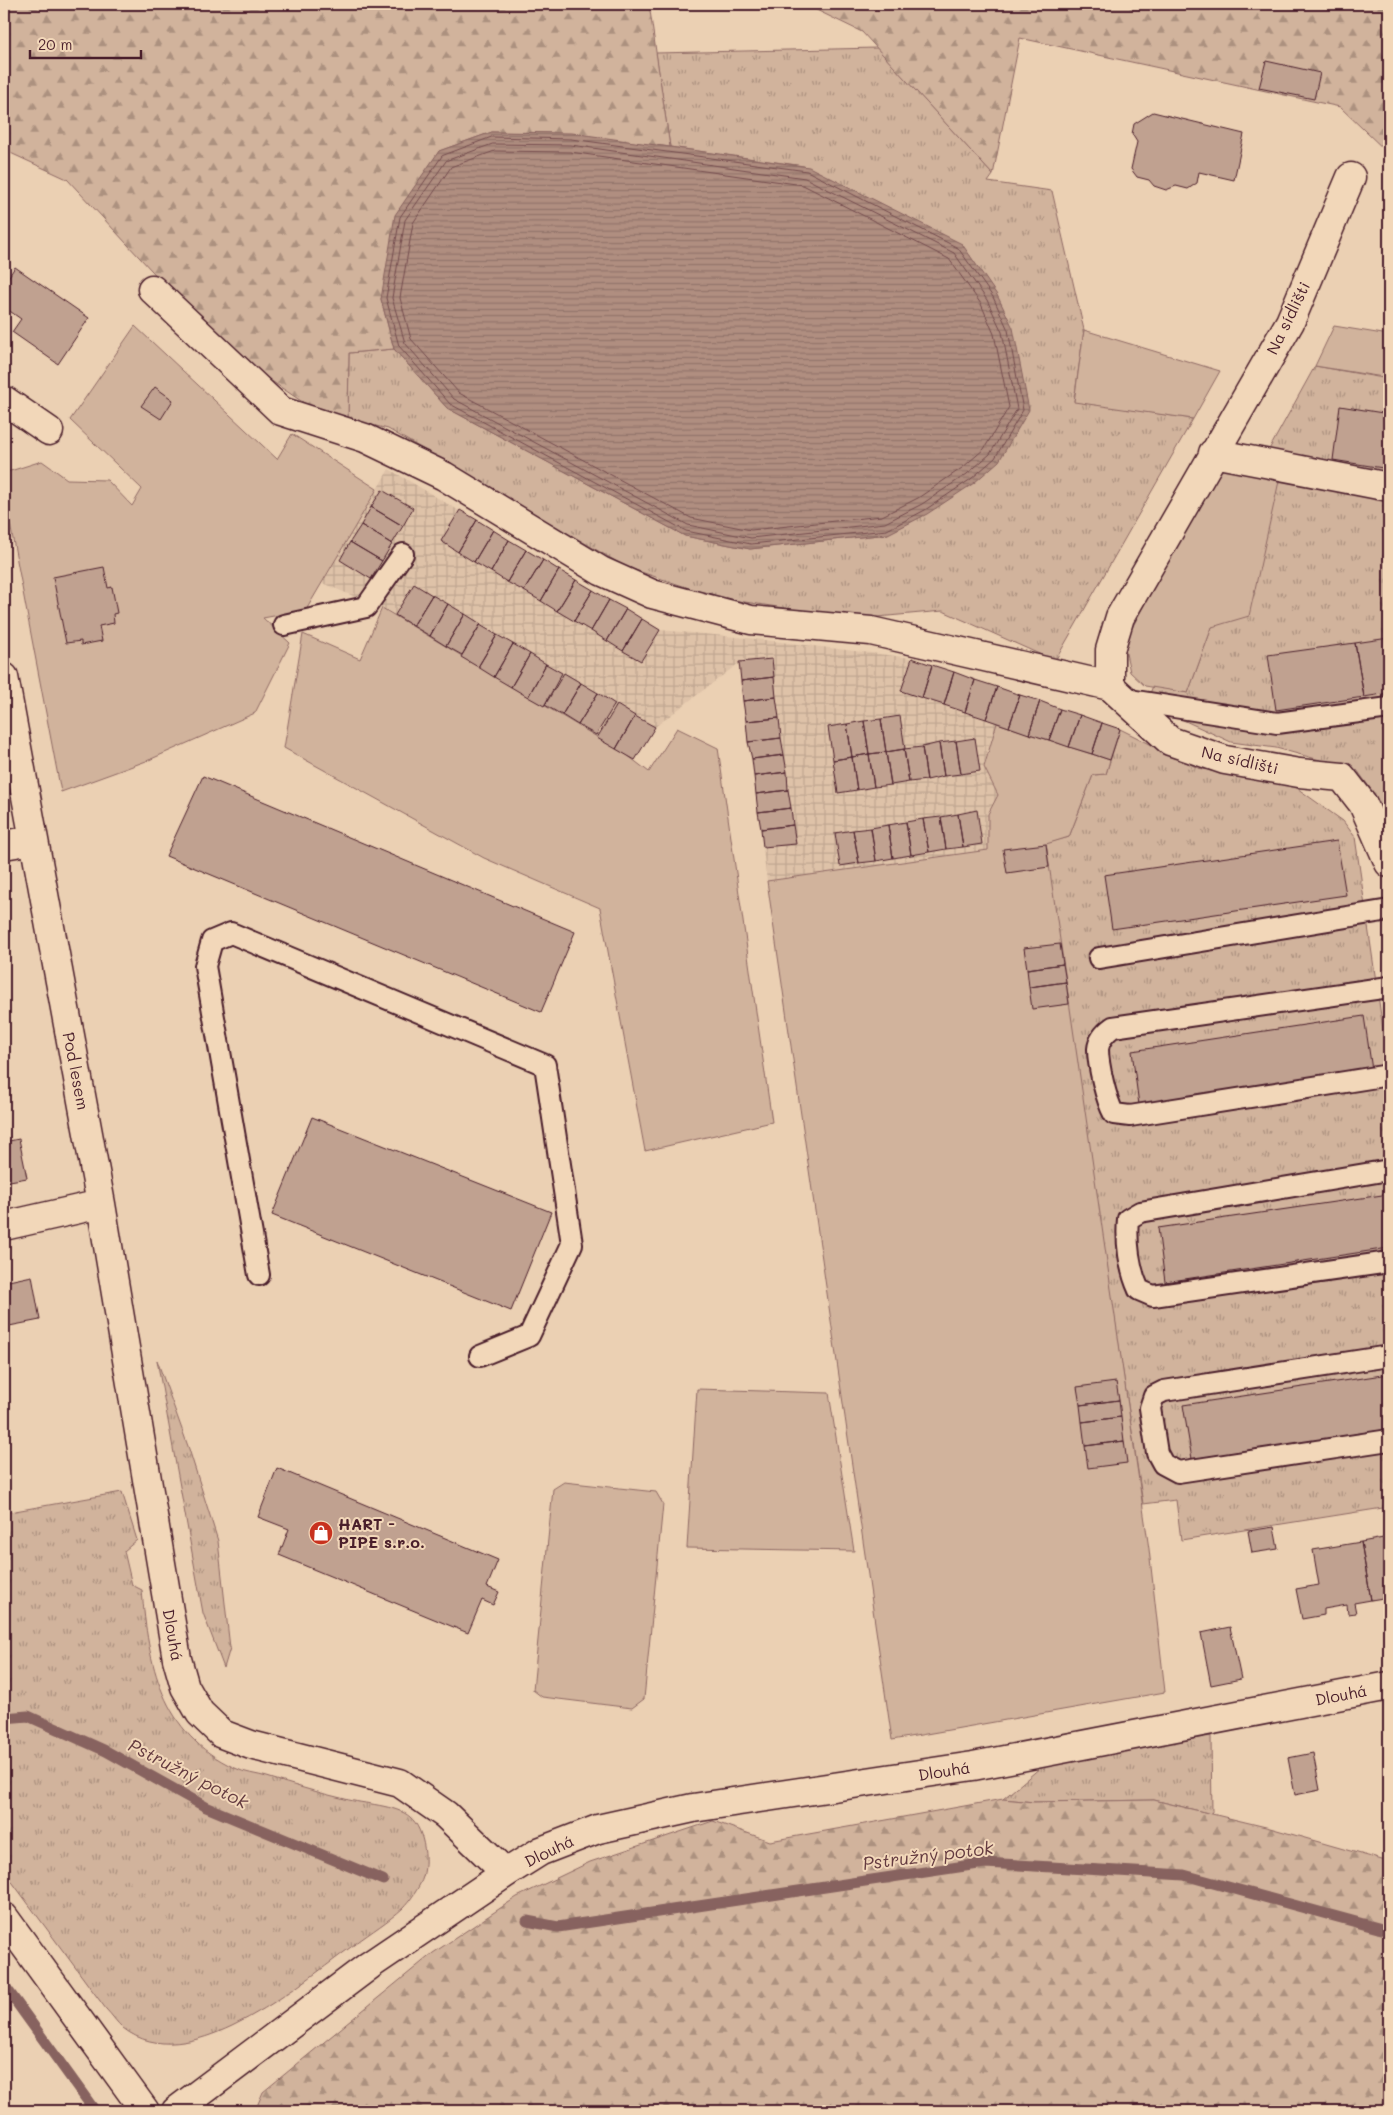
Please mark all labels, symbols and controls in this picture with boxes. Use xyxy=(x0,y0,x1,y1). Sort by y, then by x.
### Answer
scale bar xyxy=(30,28,141,60)
text: 20 m xyxy=(38,34,72,54)
street label: Na sídlišti xyxy=(1261,278,1314,358)
street label: Na sídlišti xyxy=(1200,740,1281,779)
street label: Pod lesem xyxy=(59,1030,94,1112)
place label: HART - PIPE s.r.o. xyxy=(338,1513,425,1552)
shop icon: HART - PIPE s.r.o. xyxy=(308,1520,334,1546)
street label: Dlouhá xyxy=(159,1607,188,1662)
street label: Dlouhá xyxy=(1313,1679,1369,1710)
water label: Pstružný potok xyxy=(124,1733,253,1814)
street label: Dlouhá xyxy=(916,1756,971,1785)
street label: Dlouhá xyxy=(521,1830,577,1871)
water label: Pstružný potok xyxy=(861,1835,995,1875)

